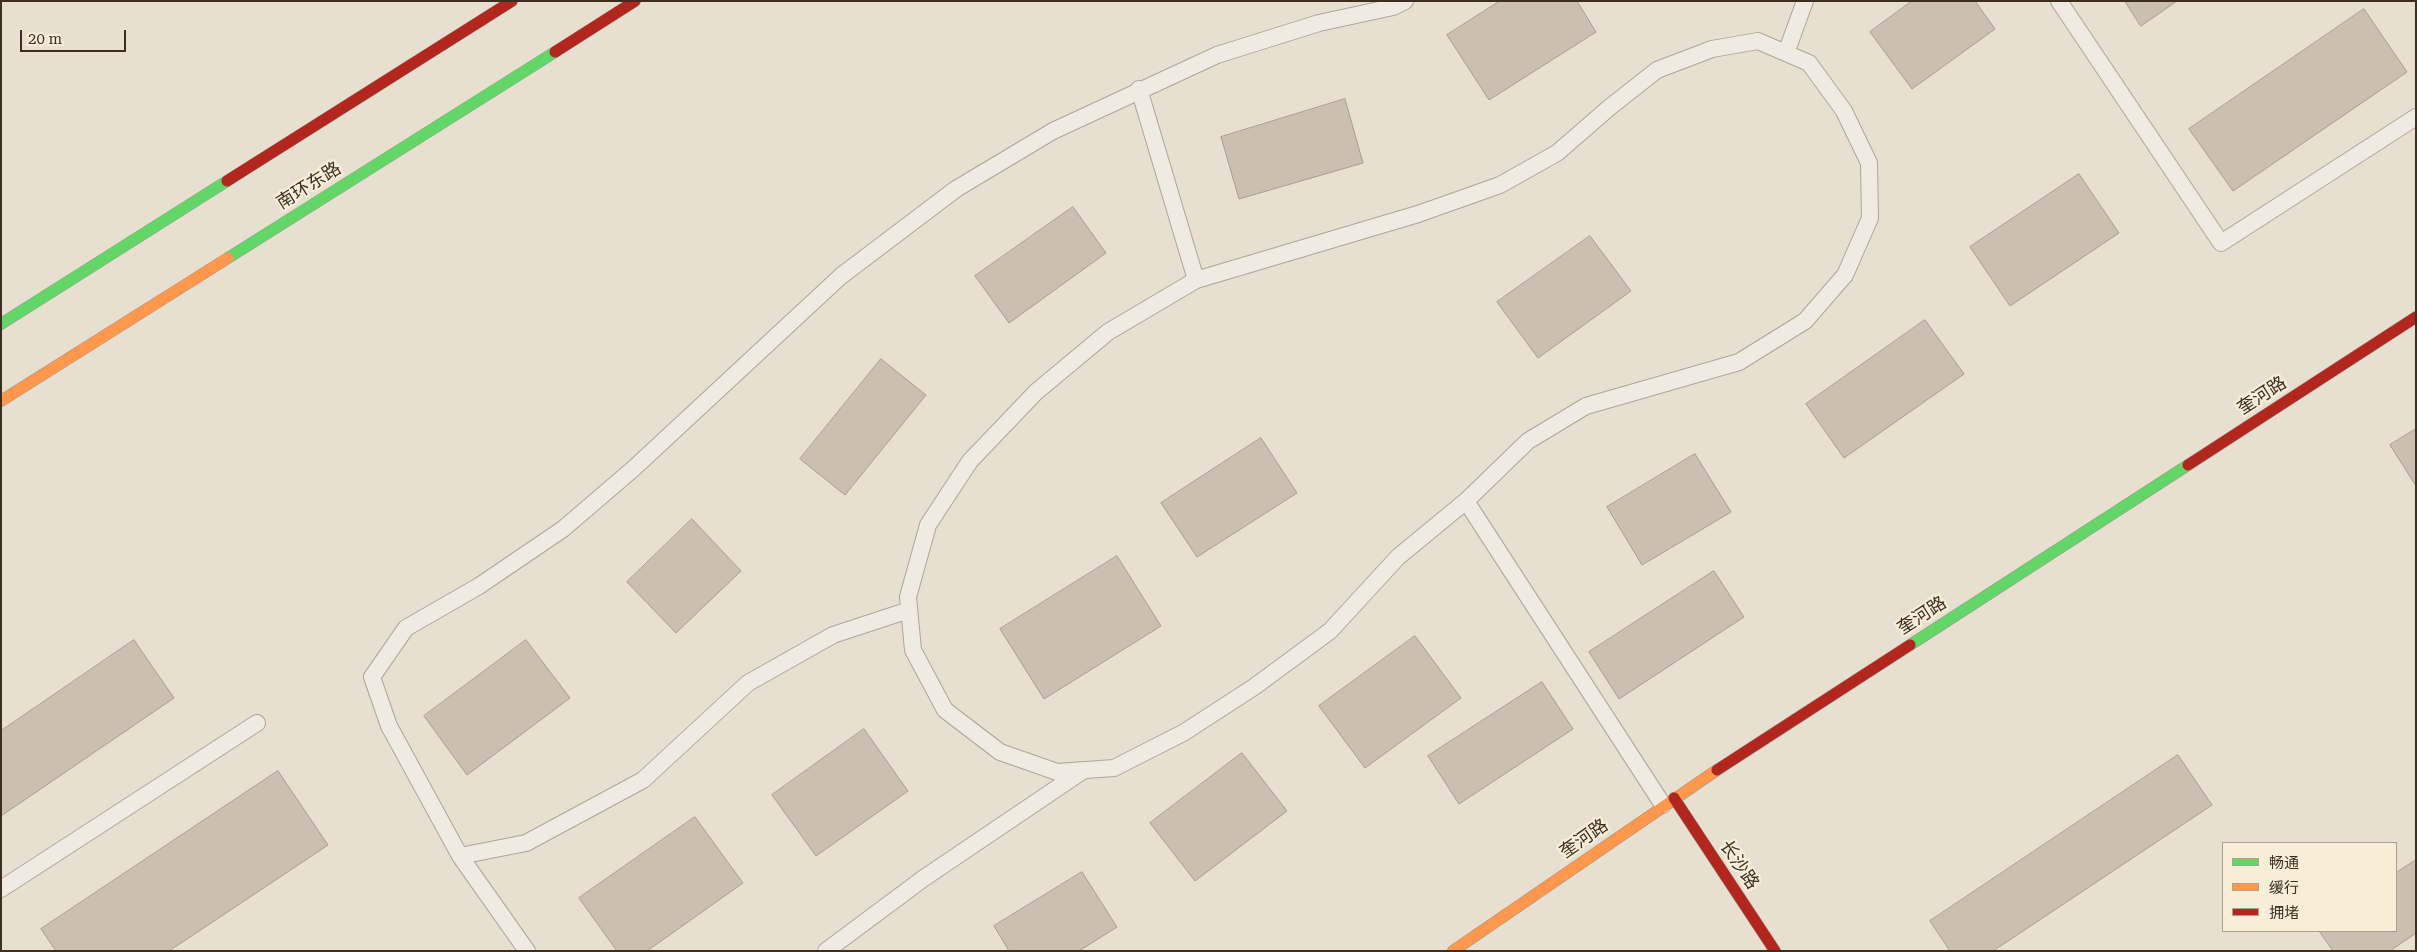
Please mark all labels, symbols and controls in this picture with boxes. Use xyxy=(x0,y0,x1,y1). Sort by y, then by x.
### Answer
scale bar xyxy=(22,20,129,52)
text: 20 m xyxy=(28,30,62,48)
street label: 南环东路 xyxy=(273,158,345,214)
street label: 奎河路 xyxy=(2233,372,2291,420)
street label: 奎河路 xyxy=(1893,592,1951,640)
street label: 奎河路 xyxy=(1556,815,1612,863)
street label: 长沙路 xyxy=(1715,837,1763,893)
legend xyxy=(2222,842,2397,932)
text: 畅通 xyxy=(2269,854,2299,872)
text: 缓行 xyxy=(2269,879,2299,897)
text: 拥堵 xyxy=(2269,904,2299,922)

